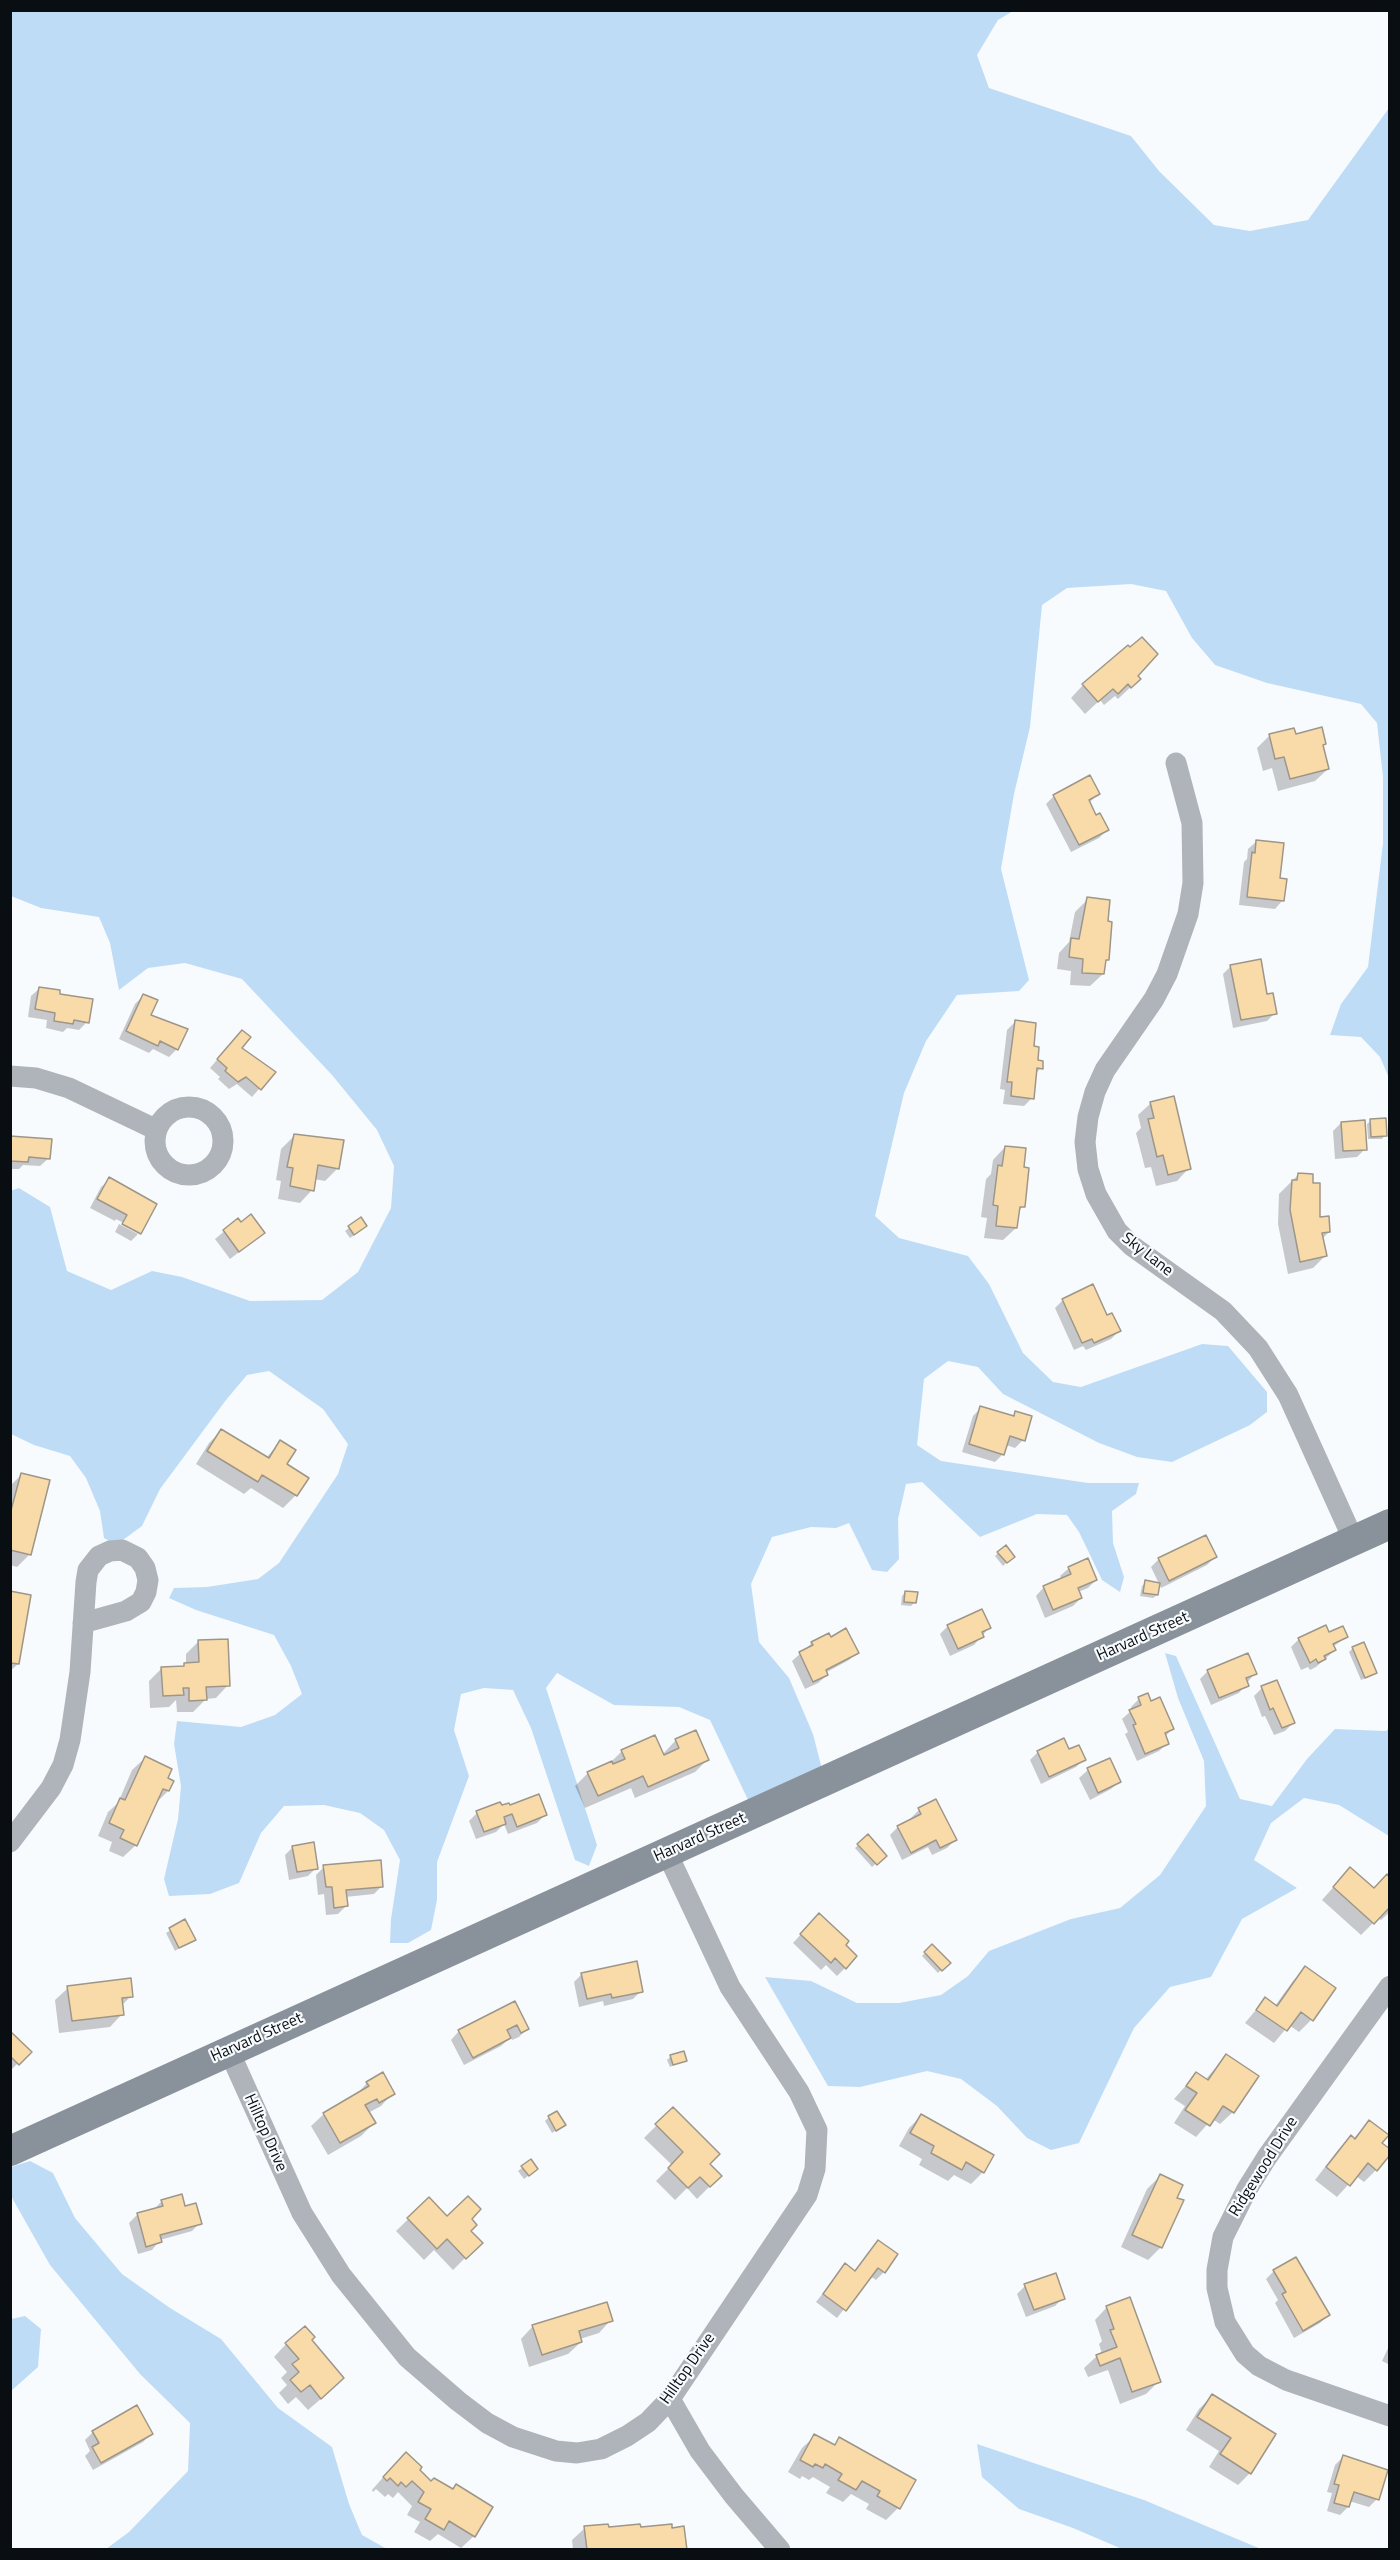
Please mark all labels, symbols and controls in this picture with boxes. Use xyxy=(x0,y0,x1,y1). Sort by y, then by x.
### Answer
street label: Sky Lane xyxy=(1117,1229,1177,1281)
street label: Harvard Street xyxy=(1094,1608,1192,1666)
street label: Harvard Street xyxy=(651,1809,749,1867)
street label: Harvard Street xyxy=(208,2009,306,2067)
street label: Hilltop Drive xyxy=(239,2091,291,2175)
street label: Ridgewood Drive xyxy=(1226,2114,1302,2220)
street label: Hilltop Drive xyxy=(656,2330,720,2408)

